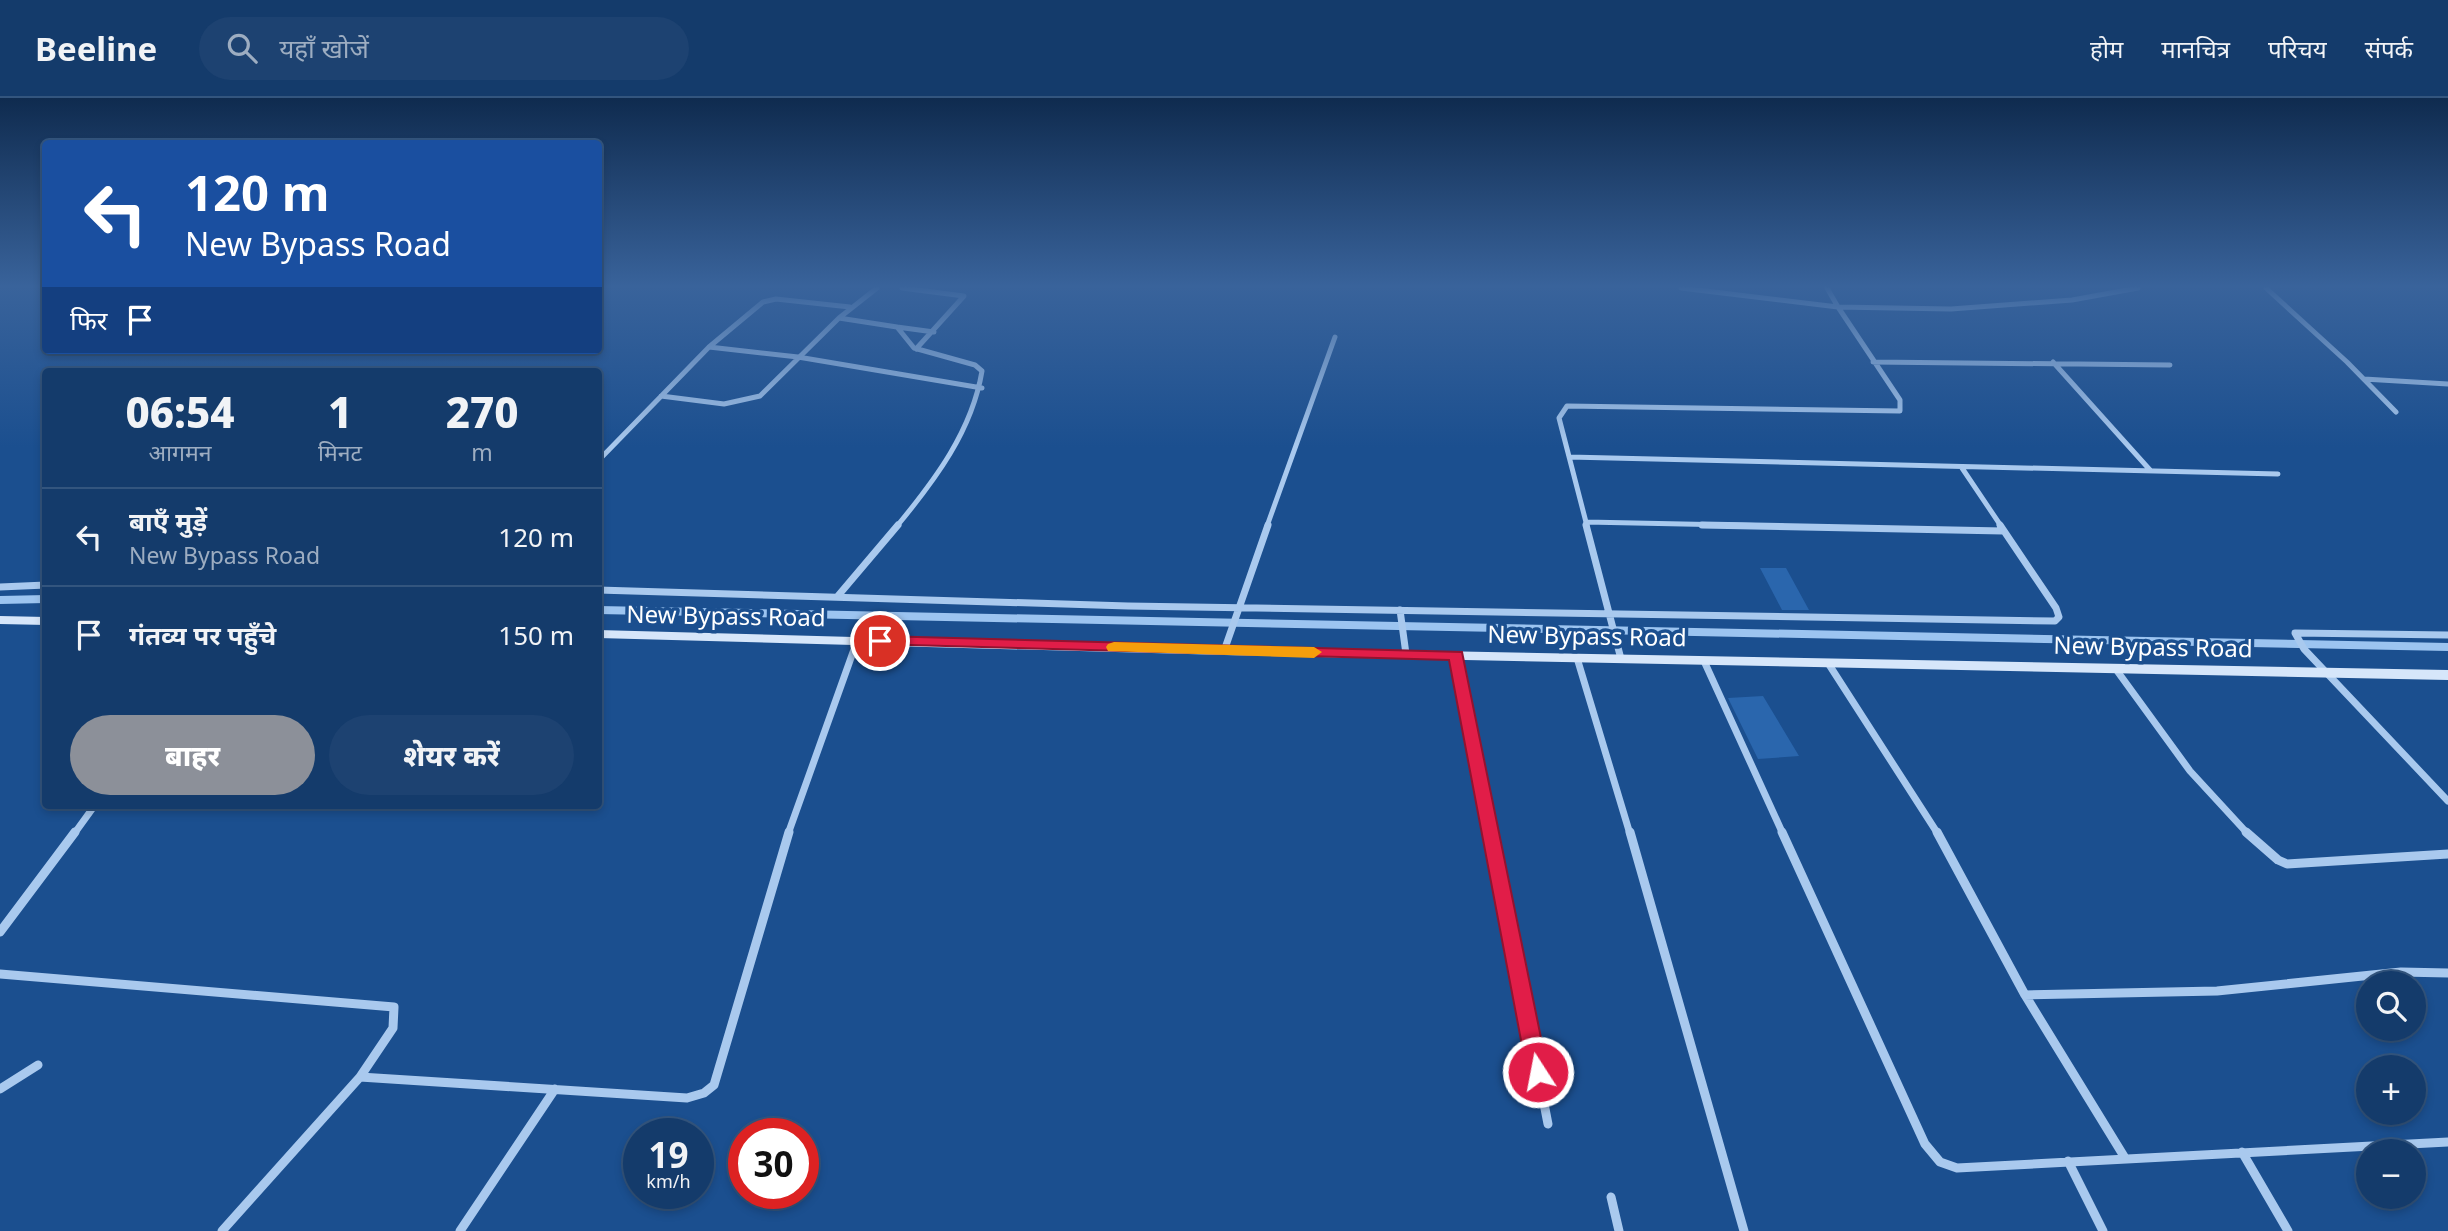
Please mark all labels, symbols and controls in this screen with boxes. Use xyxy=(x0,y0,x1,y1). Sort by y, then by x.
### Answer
search box xyxy=(199,17,689,80)
text: Beeline xyxy=(35,26,157,71)
icon: search xyxy=(223,29,261,67)
text: यहाँ खोजें xyxy=(279,30,369,66)
text: होम xyxy=(2090,32,2123,65)
text: मानचित्र xyxy=(2161,32,2230,65)
text: परिचय xyxy=(2268,32,2327,65)
text: संपर्क xyxy=(2365,32,2413,65)
text: 120 m xyxy=(185,159,330,225)
icon: left xyxy=(70,168,161,259)
text: New Bypass Road xyxy=(185,222,451,265)
icon: arrive xyxy=(121,301,159,339)
text: फिर xyxy=(70,302,107,338)
text: 06:54 xyxy=(126,383,235,440)
text: 1 xyxy=(328,383,352,440)
text: 270 xyxy=(446,383,518,440)
text: आगमन xyxy=(149,436,212,468)
text: मिनट xyxy=(318,436,362,468)
text: m xyxy=(471,436,493,468)
text: बाएँ मुड़ें xyxy=(129,503,207,539)
icon: left xyxy=(70,518,108,556)
text: 120 m xyxy=(498,519,574,555)
text: New Bypass Road xyxy=(129,539,320,571)
street label: New Bypass Road xyxy=(626,597,826,633)
pin xyxy=(850,611,910,671)
icon: arrive xyxy=(70,616,108,654)
text: गंतव्य पर पहुँचे xyxy=(129,617,276,653)
text: 150 m xyxy=(498,617,574,653)
street label: New Bypass Road xyxy=(1487,617,1687,653)
icon: arrive xyxy=(861,622,899,660)
street label: New Bypass Road xyxy=(2053,628,2253,664)
button: बाहर xyxy=(70,715,315,795)
button: शेयर करें xyxy=(329,715,574,795)
map controls xyxy=(2356,971,2426,1209)
button: search xyxy=(2356,971,2426,1041)
position arrow xyxy=(1501,1035,1575,1109)
button: + xyxy=(2356,1055,2426,1125)
speed limit sign: 30 xyxy=(728,1118,819,1209)
text: 19 xyxy=(648,1131,689,1178)
button: − xyxy=(2356,1139,2426,1209)
text: km/h xyxy=(646,1169,691,1193)

